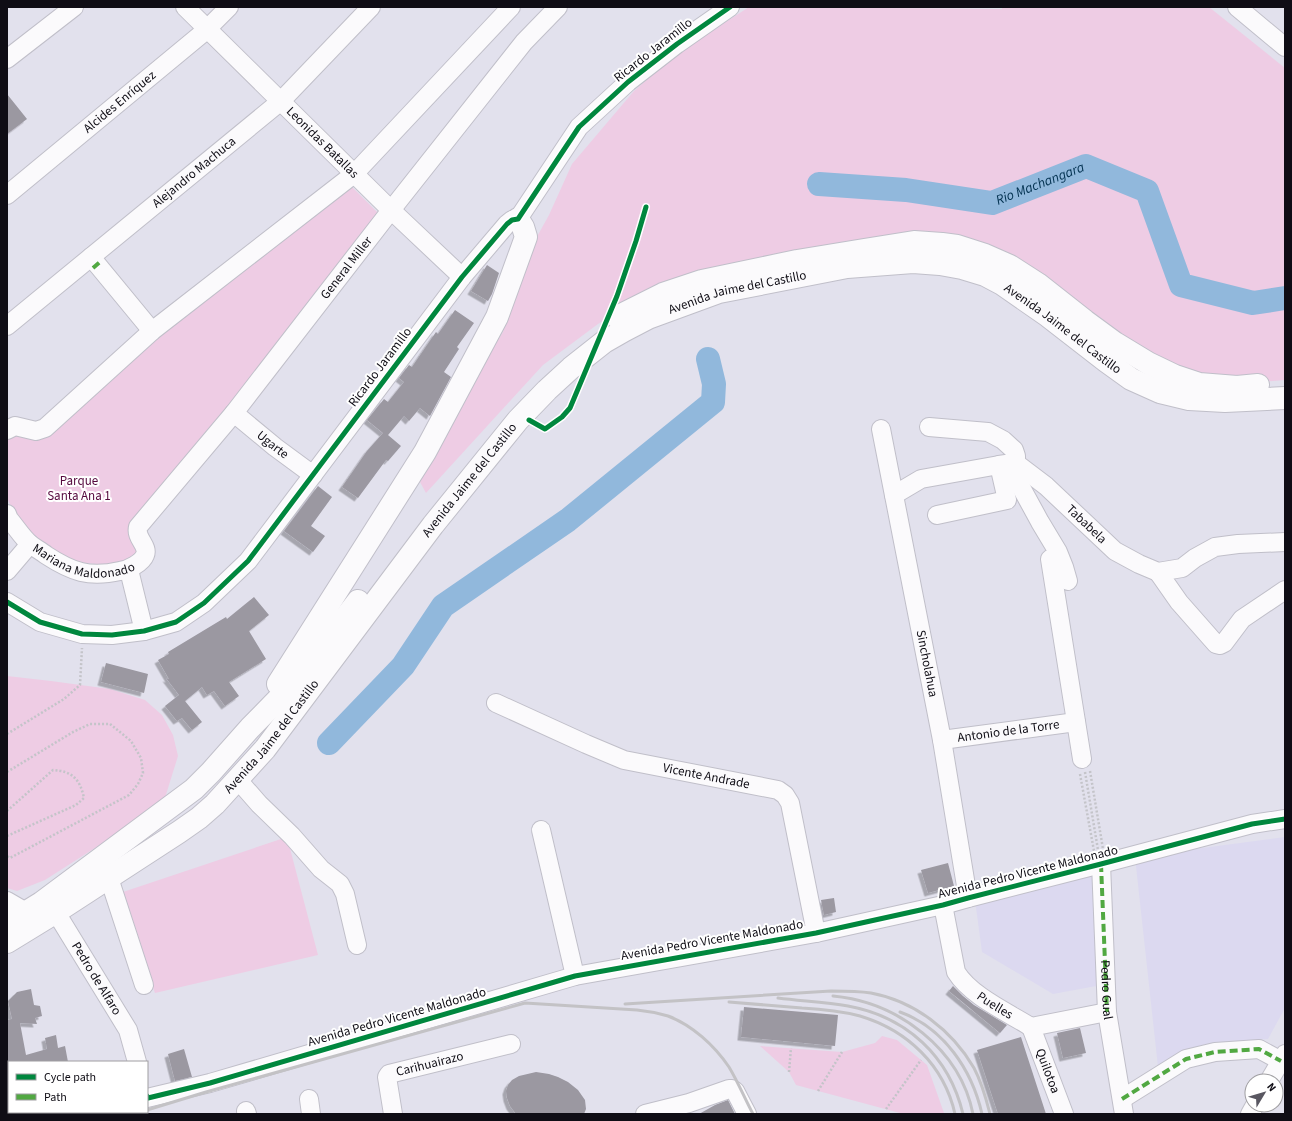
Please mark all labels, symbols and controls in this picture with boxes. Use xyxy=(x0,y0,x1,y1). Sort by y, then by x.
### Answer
street label: Ricardo Jaramillo xyxy=(610,14,696,86)
street label: Alcides Enríquez xyxy=(79,66,160,137)
street label: Leonidas Batallas xyxy=(282,103,363,183)
street label: Alejandro Machuca xyxy=(148,133,240,212)
water label: Rio Machangara xyxy=(993,157,1088,211)
street label: General Miller xyxy=(316,232,377,303)
street label: Avenida Jaime del Castillo xyxy=(666,266,808,319)
street label: Avenida Jaime del Castillo xyxy=(1000,279,1125,378)
street label: Ricardo Jaramillo xyxy=(344,323,416,411)
street label: Avenida Jaime del Castillo xyxy=(418,419,521,541)
street label: Ugarte xyxy=(253,426,292,463)
park label: Parque Santa Ana 1 xyxy=(47,472,111,505)
street label: Tababela xyxy=(1062,501,1111,548)
street label: Mariana Maldonado xyxy=(29,539,138,583)
street label: Sincholahua xyxy=(912,628,942,699)
street label: Avenida Jaime del Castillo xyxy=(220,676,323,797)
street label: Antonio de la Torre xyxy=(956,715,1061,747)
street label: Vicente Andrade xyxy=(661,759,751,793)
street label: Avenida Pedro Vicente Maldonado xyxy=(936,841,1120,903)
street label: Avenida Pedro Vicente Maldonado xyxy=(619,915,805,965)
street label: Pedro de Alfaro xyxy=(67,939,126,1019)
street label: Pedro Gual xyxy=(1096,960,1117,1021)
street label: Avenida Pedro Vicente Maldonado xyxy=(306,983,488,1051)
street label: Puelles xyxy=(973,987,1017,1024)
street label: Quilotoa xyxy=(1031,1046,1064,1096)
street label: Carihuairazo xyxy=(394,1047,465,1081)
legend xyxy=(8,1061,148,1113)
text: Cycle path xyxy=(44,1069,96,1086)
north arrow xyxy=(1244,1073,1284,1113)
text: N xyxy=(1263,1080,1280,1095)
text: Path xyxy=(44,1089,67,1106)

